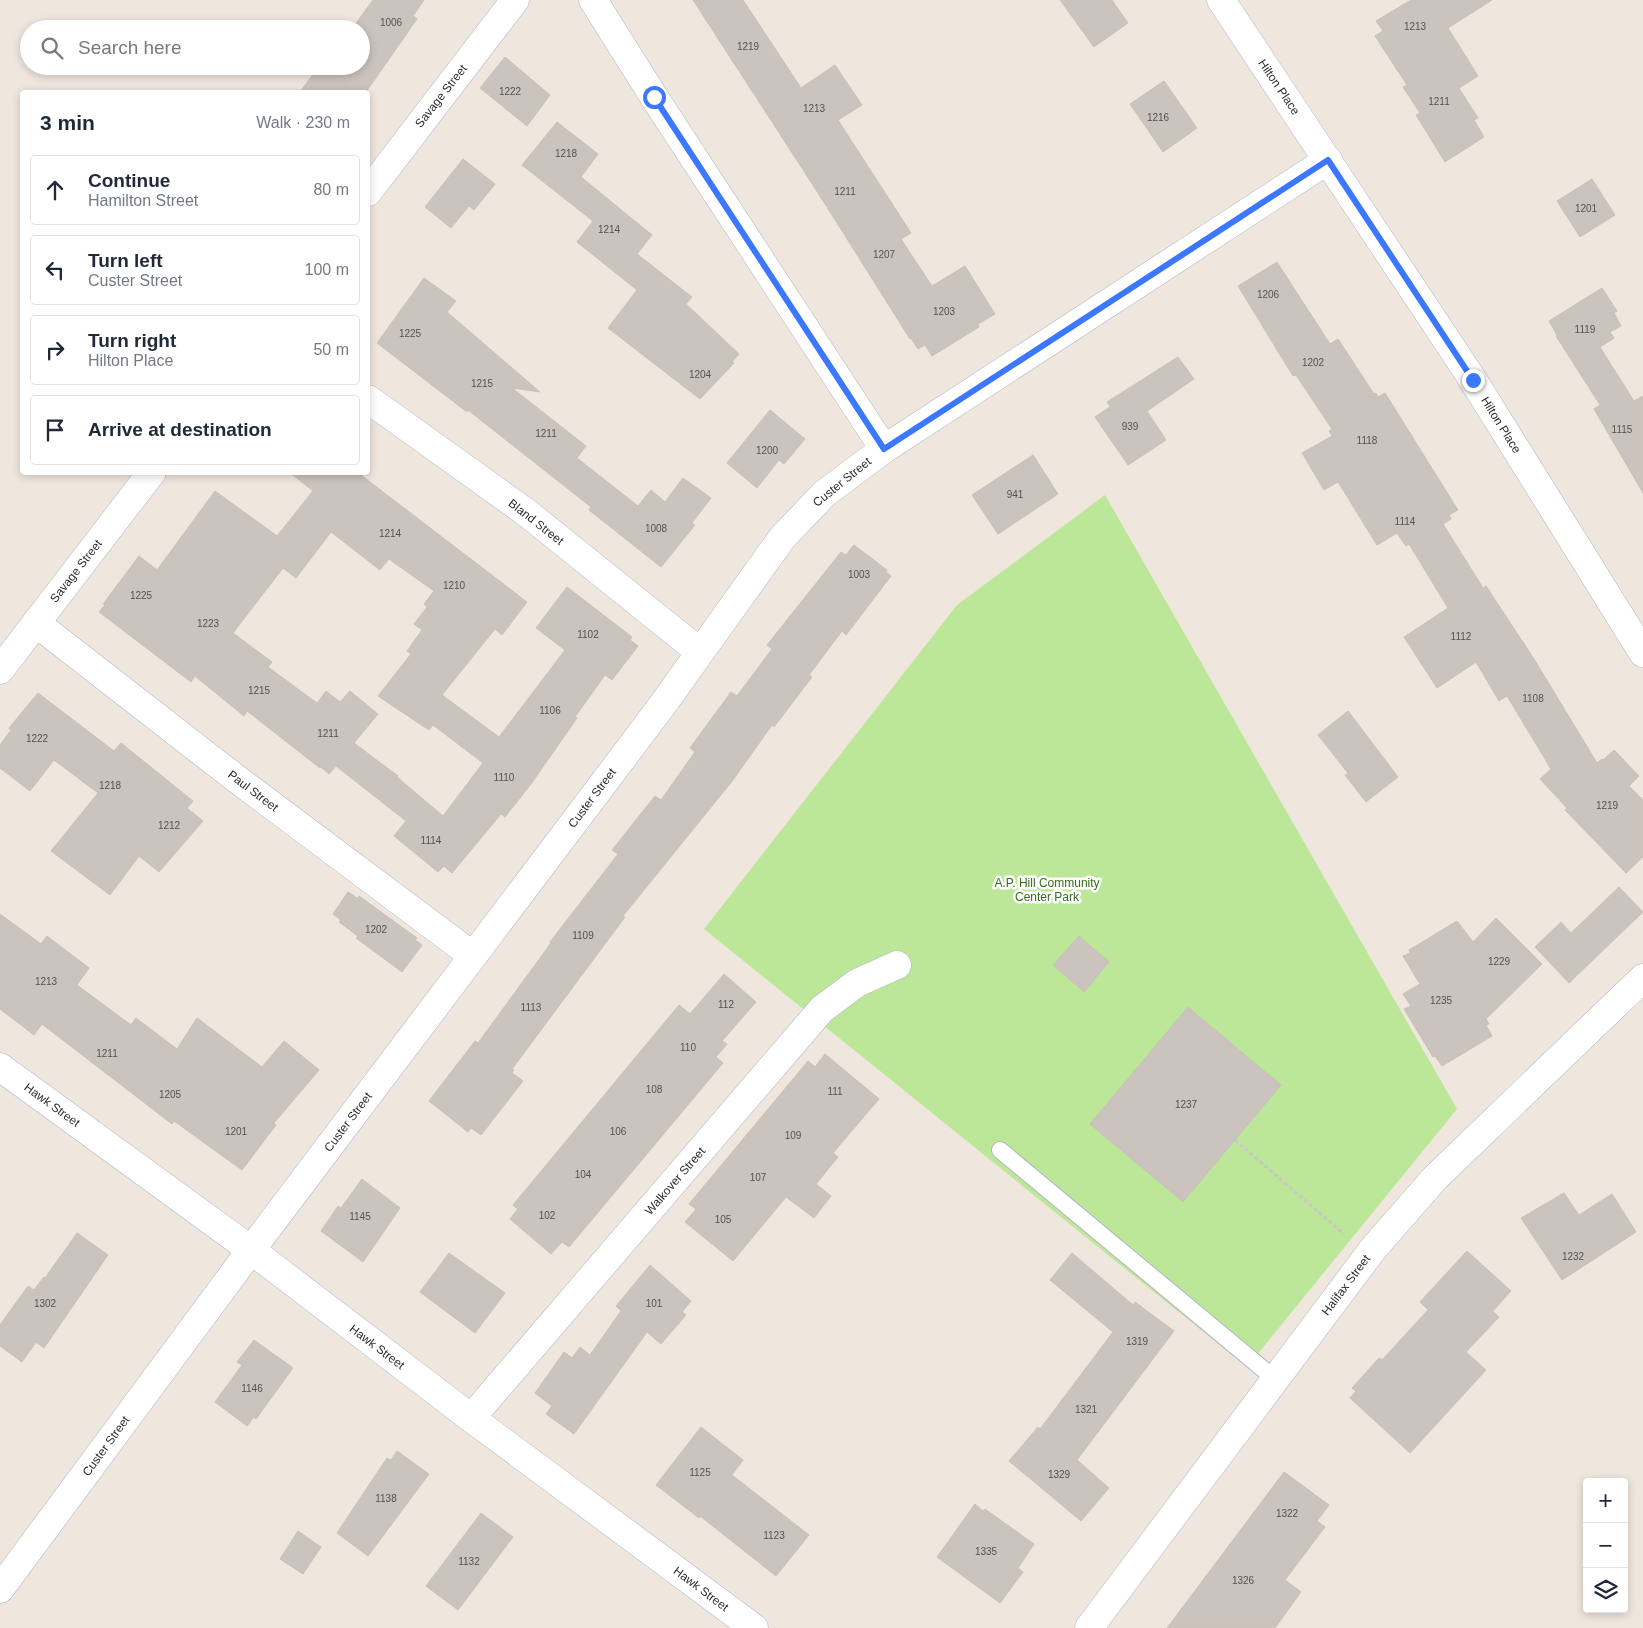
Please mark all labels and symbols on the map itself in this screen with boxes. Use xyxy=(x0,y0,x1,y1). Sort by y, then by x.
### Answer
house number: 1006 xyxy=(380,17,403,28)
house number: 1213 xyxy=(1404,21,1427,32)
house number: 1219 xyxy=(737,41,760,52)
street label: Hilton Place xyxy=(1255,57,1303,118)
street label: Savage Street xyxy=(412,61,470,130)
house number: 1222 xyxy=(499,86,522,97)
route start xyxy=(643,86,666,109)
house number: 1211 xyxy=(1428,96,1450,107)
house number: 1213 xyxy=(803,103,826,114)
house number: 1216 xyxy=(1147,112,1170,123)
house number: 1218 xyxy=(555,148,578,159)
house number: 1211 xyxy=(834,186,856,197)
house number: 1201 xyxy=(1575,203,1598,214)
house number: 1214 xyxy=(598,224,621,235)
house number: 1207 xyxy=(873,249,896,260)
house number: 1206 xyxy=(1257,289,1280,300)
house number: 1203 xyxy=(933,306,956,317)
house number: 1119 xyxy=(1575,324,1596,335)
house number: 1225 xyxy=(399,328,422,339)
house number: 1202 xyxy=(1302,357,1325,368)
house number: 1204 xyxy=(689,369,712,380)
route end xyxy=(1462,369,1485,392)
house number: 1215 xyxy=(471,378,494,389)
street label: Hilton Place xyxy=(1478,394,1524,456)
house number: 939 xyxy=(1122,421,1139,432)
house number: 1115 xyxy=(1612,424,1633,435)
house number: 1211 xyxy=(535,428,557,439)
house number: 1118 xyxy=(1357,435,1378,446)
house number: 1200 xyxy=(756,445,779,456)
street label: Custer Street xyxy=(810,454,874,510)
house number: 941 xyxy=(1007,489,1024,500)
street label: Bland Street xyxy=(506,496,567,548)
house number: 1114 xyxy=(1395,516,1416,527)
house number: 1008 xyxy=(645,523,668,534)
house number: 1214 xyxy=(379,528,402,539)
street label: Savage Street xyxy=(47,536,105,605)
house number: 1003 xyxy=(848,569,871,580)
house number: 1210 xyxy=(443,580,466,591)
house number: 1225 xyxy=(130,590,153,601)
house number: 1223 xyxy=(197,618,220,629)
house number: 1102 xyxy=(577,629,599,640)
house number: 1112 xyxy=(1451,631,1472,642)
house number: 1215 xyxy=(248,685,271,696)
house number: 1108 xyxy=(1522,693,1544,704)
house number: 1106 xyxy=(539,705,561,716)
house number: 1211 xyxy=(317,728,339,739)
house number: 1222 xyxy=(26,733,49,744)
street label: Custer Street xyxy=(565,765,619,830)
street label: Paul Street xyxy=(225,768,281,815)
house number: 1110 xyxy=(494,772,515,783)
house number: 1218 xyxy=(99,780,122,791)
house number: 1219 xyxy=(1596,800,1619,811)
house number: 1212 xyxy=(158,820,181,831)
house number: 1114 xyxy=(421,835,442,846)
park label: A.P. Hill Community Center Park xyxy=(994,876,1100,904)
house number: 1202 xyxy=(365,924,388,935)
house number: 1109 xyxy=(572,930,594,941)
house number: 1229 xyxy=(1488,956,1511,967)
house number: 1213 xyxy=(35,976,58,987)
house number: 1235 xyxy=(1430,995,1453,1006)
house number: 112 xyxy=(718,999,734,1010)
house number: 1113 xyxy=(521,1002,542,1013)
house number: 110 xyxy=(680,1042,696,1053)
house number: 1211 xyxy=(96,1048,118,1059)
street label: Hawk Street xyxy=(21,1080,83,1130)
house number: 108 xyxy=(646,1084,663,1095)
house number: 111 xyxy=(827,1086,843,1097)
house number: 1205 xyxy=(159,1089,182,1100)
street label: Custer Street xyxy=(321,1089,375,1154)
house number: 1237 xyxy=(1175,1099,1198,1110)
house number: 1201 xyxy=(225,1126,248,1137)
house number: 106 xyxy=(610,1126,627,1137)
house number: 109 xyxy=(785,1130,802,1141)
street label: Walkover Street xyxy=(642,1144,709,1218)
house number: 104 xyxy=(575,1169,592,1180)
house number: 107 xyxy=(750,1172,767,1183)
house number: 102 xyxy=(539,1210,556,1221)
house number: 1145 xyxy=(349,1211,371,1222)
house number: 105 xyxy=(715,1214,732,1225)
street label: Halifax Street xyxy=(1319,1251,1374,1318)
house number: 1232 xyxy=(1562,1251,1585,1262)
house number: 1302 xyxy=(34,1298,57,1309)
house number: 101 xyxy=(646,1298,663,1309)
street label: Hawk Street xyxy=(347,1322,408,1373)
house number: 1319 xyxy=(1126,1336,1149,1347)
house number: 1146 xyxy=(241,1383,263,1394)
house number: 1321 xyxy=(1075,1404,1098,1415)
street label: Custer Street xyxy=(80,1413,133,1479)
house number: 1125 xyxy=(689,1467,711,1478)
house number: 1329 xyxy=(1048,1469,1071,1480)
house number: 1138 xyxy=(375,1493,397,1504)
house number: 1322 xyxy=(1276,1508,1299,1519)
house number: 1123 xyxy=(763,1530,785,1541)
house number: 1335 xyxy=(975,1546,998,1557)
house number: 1132 xyxy=(458,1556,480,1567)
street label: Hawk Street xyxy=(671,1564,732,1615)
house number: 1326 xyxy=(1232,1575,1255,1586)

